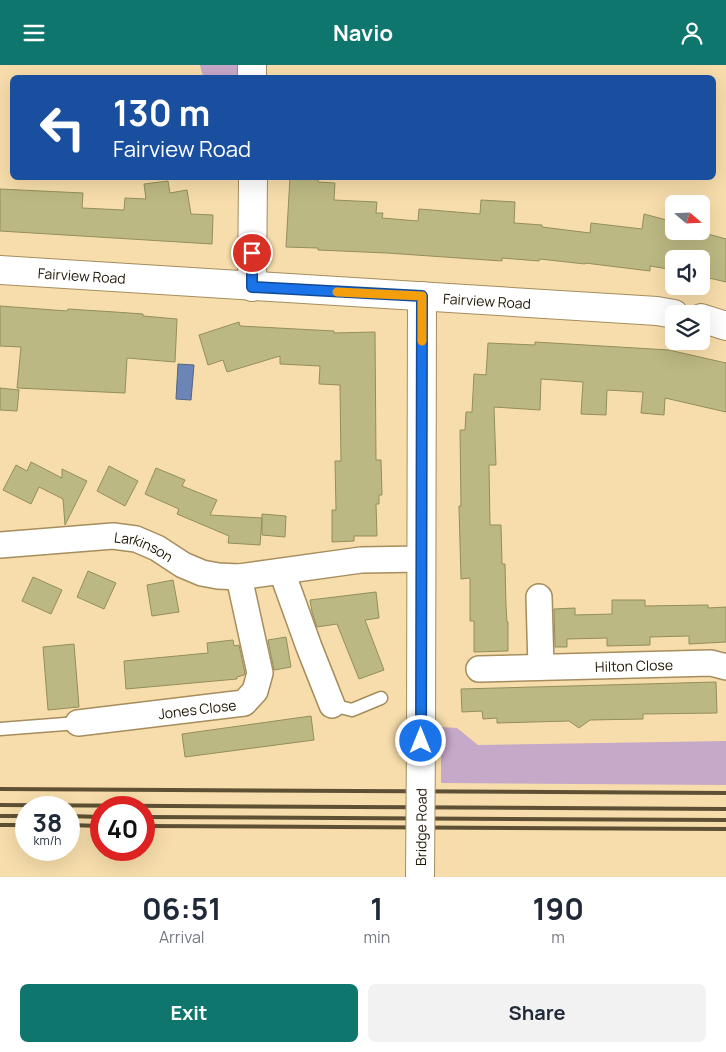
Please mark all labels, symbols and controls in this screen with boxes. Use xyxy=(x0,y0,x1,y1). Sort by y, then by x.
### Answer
text: Navio xyxy=(333,18,393,48)
icon: menu xyxy=(20,19,48,47)
icon: person xyxy=(678,19,706,47)
text: 130 m xyxy=(113,89,210,137)
icon: left xyxy=(30,95,95,160)
text: Fairview Road xyxy=(113,134,251,164)
north arrow xyxy=(665,195,710,240)
map controls xyxy=(665,195,710,350)
pin xyxy=(231,232,273,274)
icon: arrive xyxy=(238,239,266,267)
button: sound xyxy=(665,250,710,295)
street label: Fairview Road xyxy=(37,263,126,287)
street label: Fairview Road xyxy=(443,288,532,313)
button: layers xyxy=(665,305,710,350)
street label: Larkinson xyxy=(113,527,177,566)
street label: Hilton Close xyxy=(595,654,673,675)
street label: Jones Close xyxy=(157,695,237,723)
position arrow xyxy=(394,714,446,766)
street label: Bridge Road xyxy=(411,788,430,866)
speed limit sign: 40 xyxy=(90,796,155,861)
text: 38 xyxy=(33,805,62,840)
text: km/h xyxy=(34,832,61,849)
text: 06:51 xyxy=(142,888,221,929)
text: 1 xyxy=(370,888,383,929)
text: 190 xyxy=(532,888,584,929)
text: Arrival xyxy=(159,926,205,948)
text: min xyxy=(364,926,390,948)
text: m xyxy=(551,926,565,948)
button: Exit xyxy=(20,984,358,1042)
button: Share xyxy=(368,984,706,1042)

